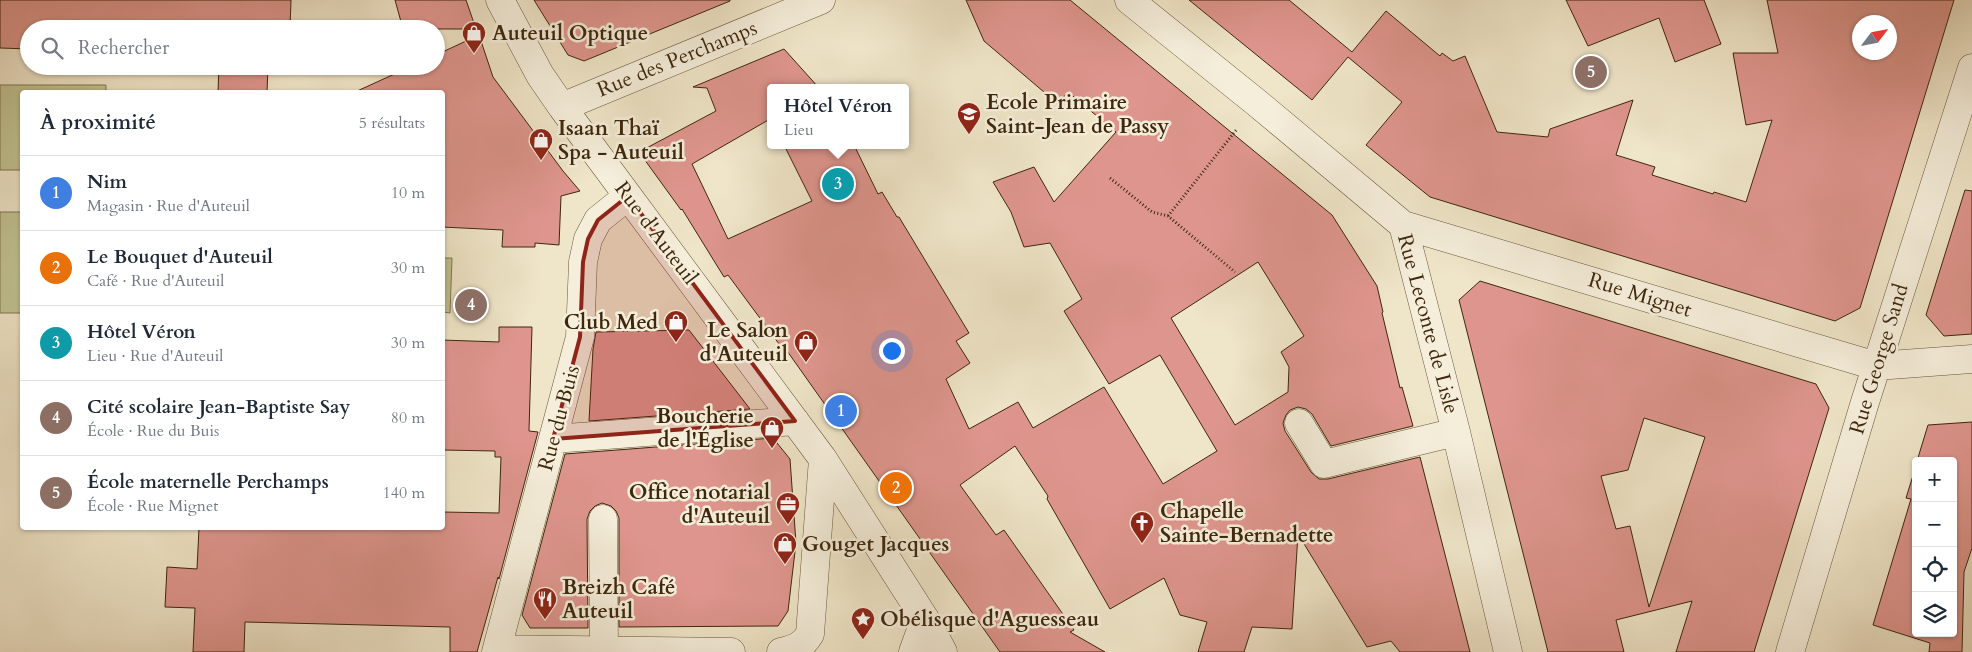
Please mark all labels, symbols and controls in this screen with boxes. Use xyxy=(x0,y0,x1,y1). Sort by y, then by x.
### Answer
street label: Rue des Perchamps xyxy=(593,14,761,104)
north arrow xyxy=(1852,15,1897,60)
place label: Auteuil Optique xyxy=(492,19,648,48)
search box xyxy=(20,20,445,75)
shop icon: Auteuil Optique xyxy=(461,20,487,54)
icon: search xyxy=(38,34,66,62)
text: Rechercher xyxy=(78,35,169,61)
pin: 5 xyxy=(1575,53,1607,91)
popup xyxy=(767,84,909,149)
place label: Ecole Primaire Saint-Jean de Passy xyxy=(986,88,1169,141)
text: Hôtel Véron xyxy=(784,93,892,119)
school or university icon: Ecole Primaire Saint-Jean de Passy xyxy=(956,101,982,135)
text: À proximité xyxy=(40,108,156,137)
text: 5 résultats xyxy=(359,112,425,134)
place label: Isaan Thaï Spa - Auteuil xyxy=(558,114,684,167)
text: Lieu xyxy=(784,119,814,141)
shop icon: Isaan Thaï Spa - Auteuil xyxy=(528,127,554,161)
pin: 3 xyxy=(822,165,854,203)
text: Nim xyxy=(87,169,127,195)
street label: Rue d'Auteuil xyxy=(608,175,704,291)
text: 1 xyxy=(52,182,60,204)
text: 10 m xyxy=(391,182,425,204)
text: Magasin · Rue d'Auteuil xyxy=(87,195,250,217)
street label: Rue Leconte de Lisle xyxy=(1390,231,1466,417)
text: Le Bouquet d'Auteuil xyxy=(87,244,273,270)
text: 2 xyxy=(52,257,60,279)
text: 30 m xyxy=(391,257,425,279)
street label: Rue Mignet xyxy=(1585,266,1696,325)
text: Café · Rue d'Auteuil xyxy=(87,270,224,292)
street label: Rue George Sand xyxy=(1842,280,1916,438)
pin: 4 xyxy=(455,286,487,324)
place label: Club Med xyxy=(564,308,658,337)
shop icon: Club Med xyxy=(663,309,689,343)
place label: Le Salon d'Auteuil xyxy=(700,316,788,369)
text: Hôtel Véron xyxy=(87,319,196,345)
shop icon: Le Salon d'Auteuil xyxy=(793,329,819,363)
text: 3 xyxy=(52,332,60,354)
text: 30 m xyxy=(391,332,425,354)
your location xyxy=(879,338,905,364)
text: Lieu · Rue d'Auteuil xyxy=(87,345,223,367)
street label: Rue du Buis xyxy=(531,362,587,474)
pin: 1 xyxy=(825,392,857,430)
text: Cité scolaire Jean-Baptiste Say xyxy=(87,394,350,420)
place label: Boucherie de l'Église xyxy=(656,402,754,455)
text: 4 xyxy=(52,407,60,429)
text: 80 m xyxy=(391,407,425,429)
shop icon: Boucherie de l'Église xyxy=(759,415,785,449)
text: École · Rue du Buis xyxy=(87,420,219,442)
map controls xyxy=(1912,457,1957,637)
button: + xyxy=(1912,457,1957,502)
text: École maternelle Perchamps xyxy=(87,469,329,495)
pin: 2 xyxy=(880,469,912,507)
place label: Office notarial d'Auteuil xyxy=(629,478,770,531)
text: 5 xyxy=(52,482,60,504)
text: 140 m xyxy=(383,482,425,504)
office icon: Office notarial d'Auteuil xyxy=(775,491,801,525)
text: École · Rue Mignet xyxy=(87,495,218,517)
place label: Chapelle Sainte-Bernadette xyxy=(1160,497,1333,550)
button: − xyxy=(1912,502,1957,547)
church icon: Chapelle Sainte-Bernadette xyxy=(1129,510,1155,544)
place label: Gouget Jacques xyxy=(802,530,949,559)
shop icon: Gouget Jacques xyxy=(772,531,798,565)
button: locate xyxy=(1912,547,1957,592)
place label: Breizh Café Auteuil xyxy=(562,573,675,626)
restaurant icon: Breizh Café Auteuil xyxy=(532,586,558,620)
button: layers xyxy=(1912,592,1957,637)
place label: Obélisque d'Aguesseau xyxy=(880,605,1099,634)
place icon: Obélisque d'Aguesseau xyxy=(850,606,876,640)

